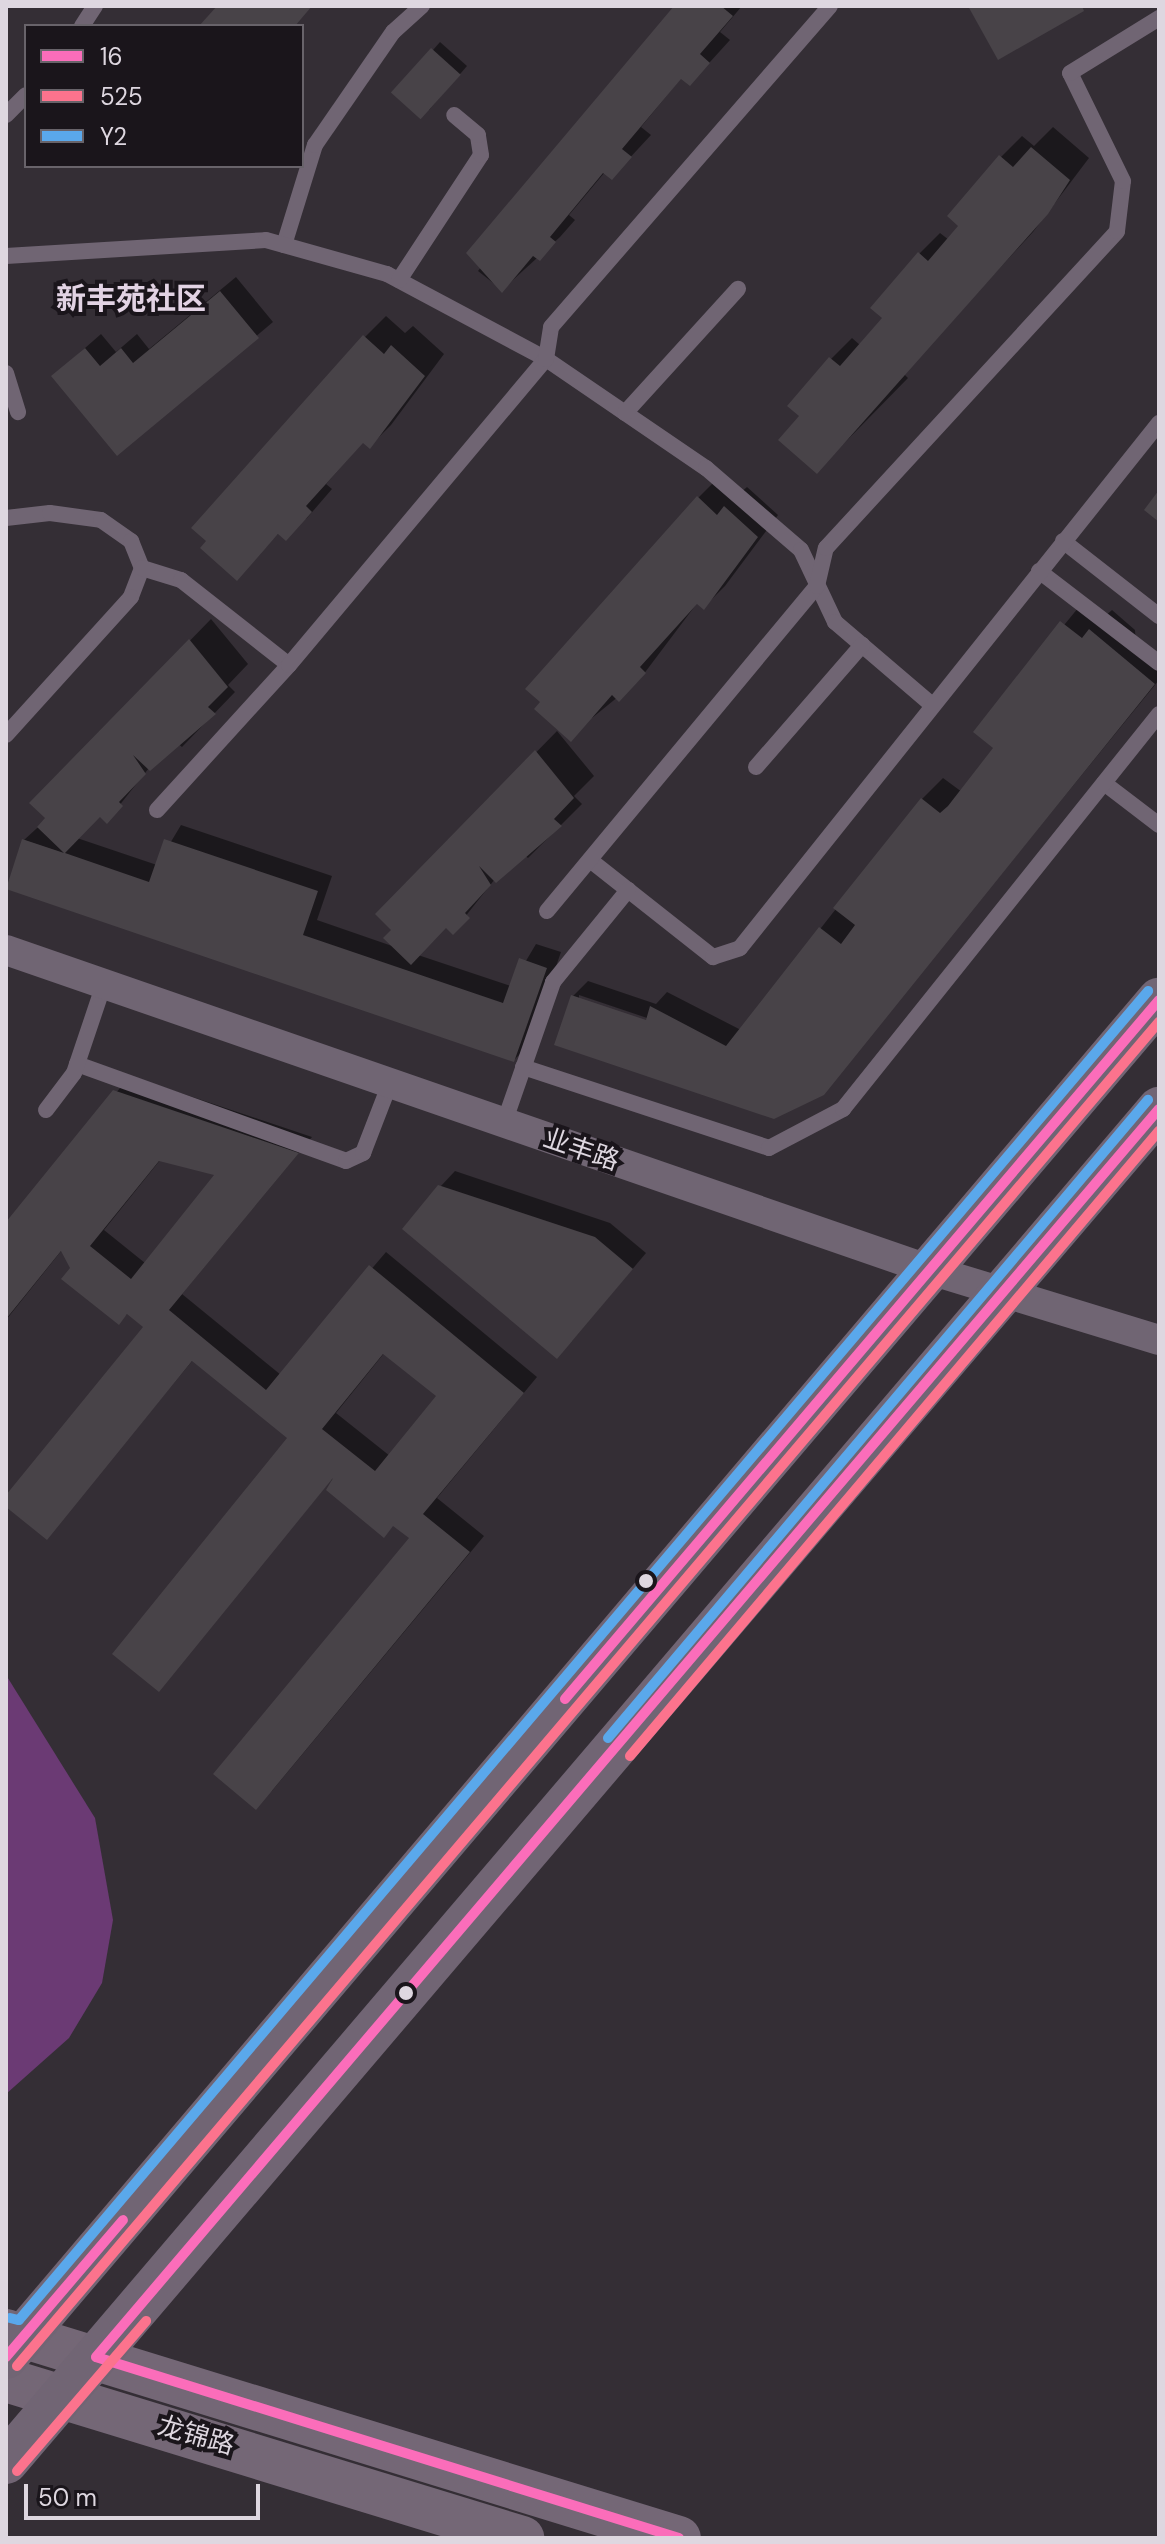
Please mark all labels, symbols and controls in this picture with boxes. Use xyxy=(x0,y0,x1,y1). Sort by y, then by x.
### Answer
legend xyxy=(24,24,304,168)
text: 16 xyxy=(100,41,123,72)
text: 525 xyxy=(100,81,143,112)
text: Y2 xyxy=(100,121,127,152)
district label: 新丰苑社区 xyxy=(56,281,206,317)
street label: 业丰路 xyxy=(539,1123,623,1177)
unlabelled marker xyxy=(638,1573,654,1589)
unlabelled marker xyxy=(398,1985,414,2001)
street label: 龙锦路 xyxy=(154,2410,238,2462)
scale bar xyxy=(28,2468,264,2518)
text: 50 m xyxy=(38,2482,97,2513)

